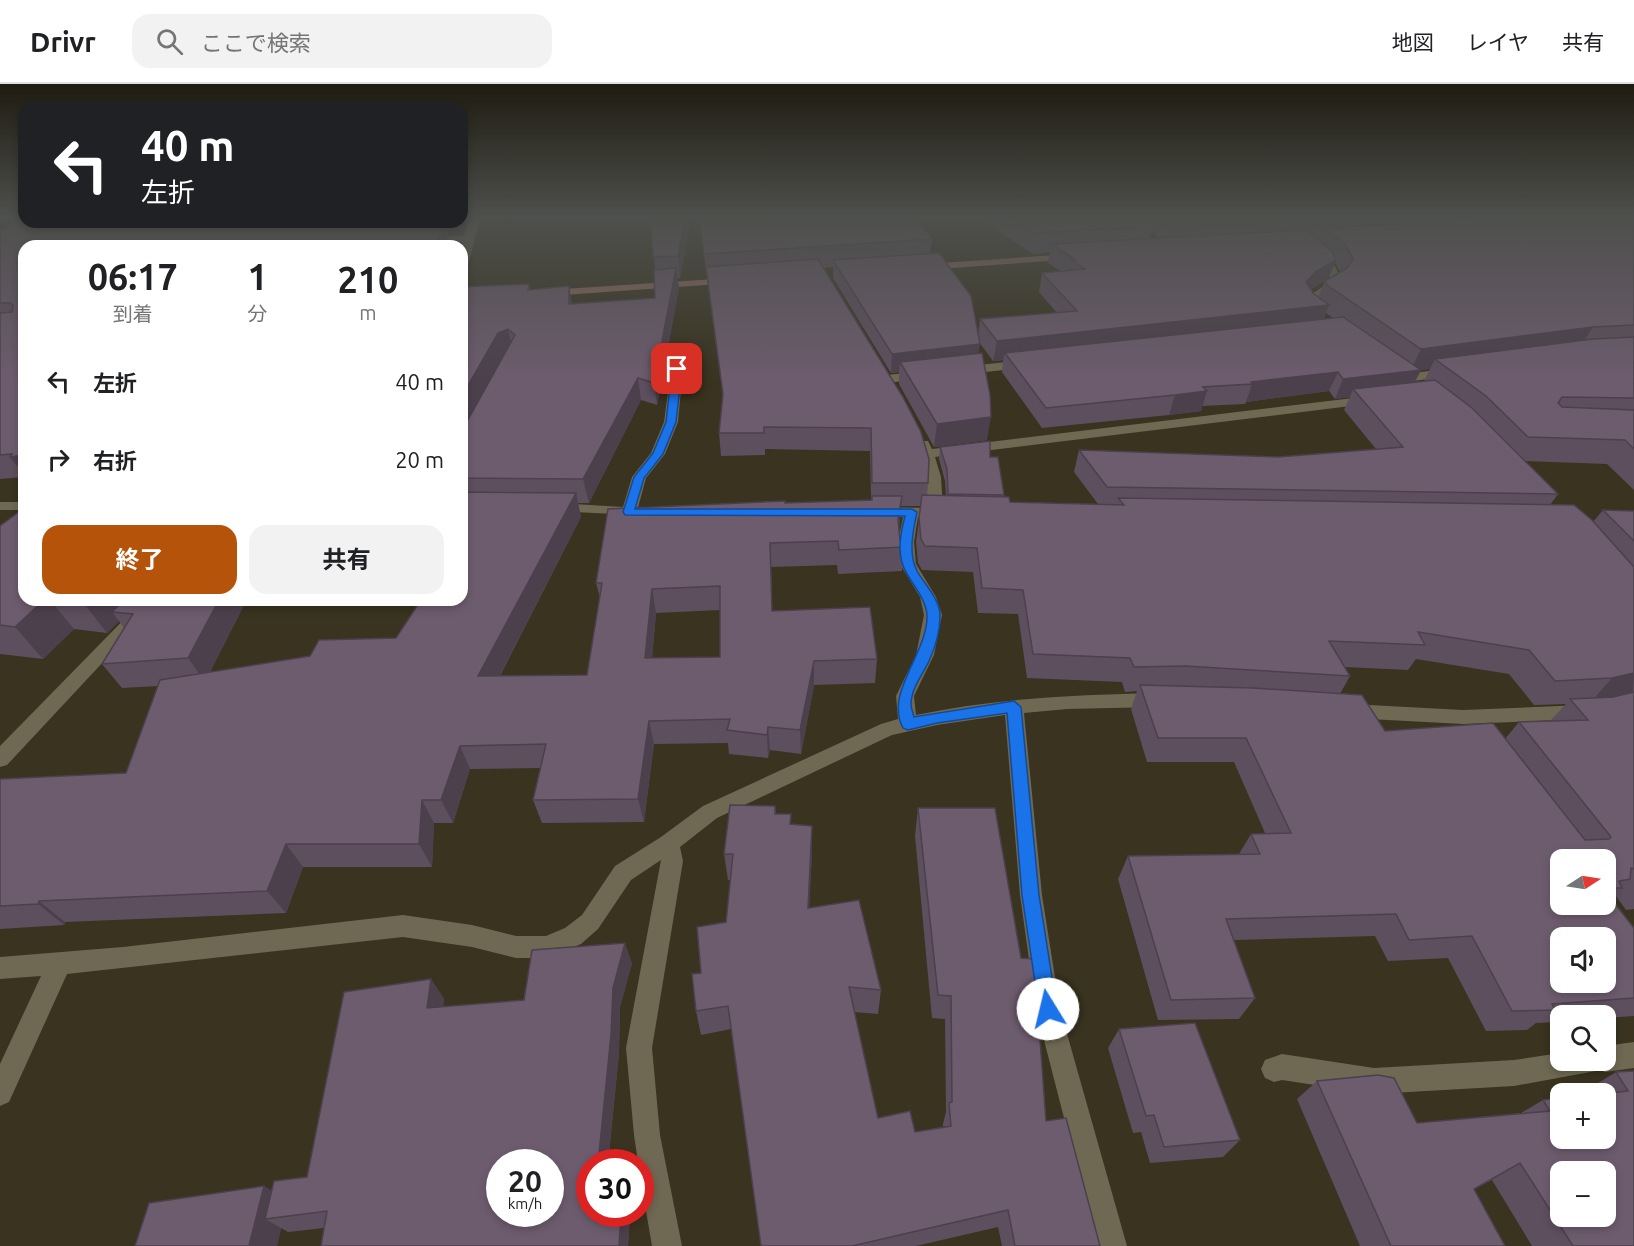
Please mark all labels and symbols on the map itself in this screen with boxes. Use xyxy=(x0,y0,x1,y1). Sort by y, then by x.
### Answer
pin xyxy=(651,343,702,394)
north arrow xyxy=(1550,849,1616,915)
position arrow xyxy=(1016,977,1080,1041)
speed limit sign: 30 xyxy=(576,1149,654,1227)

